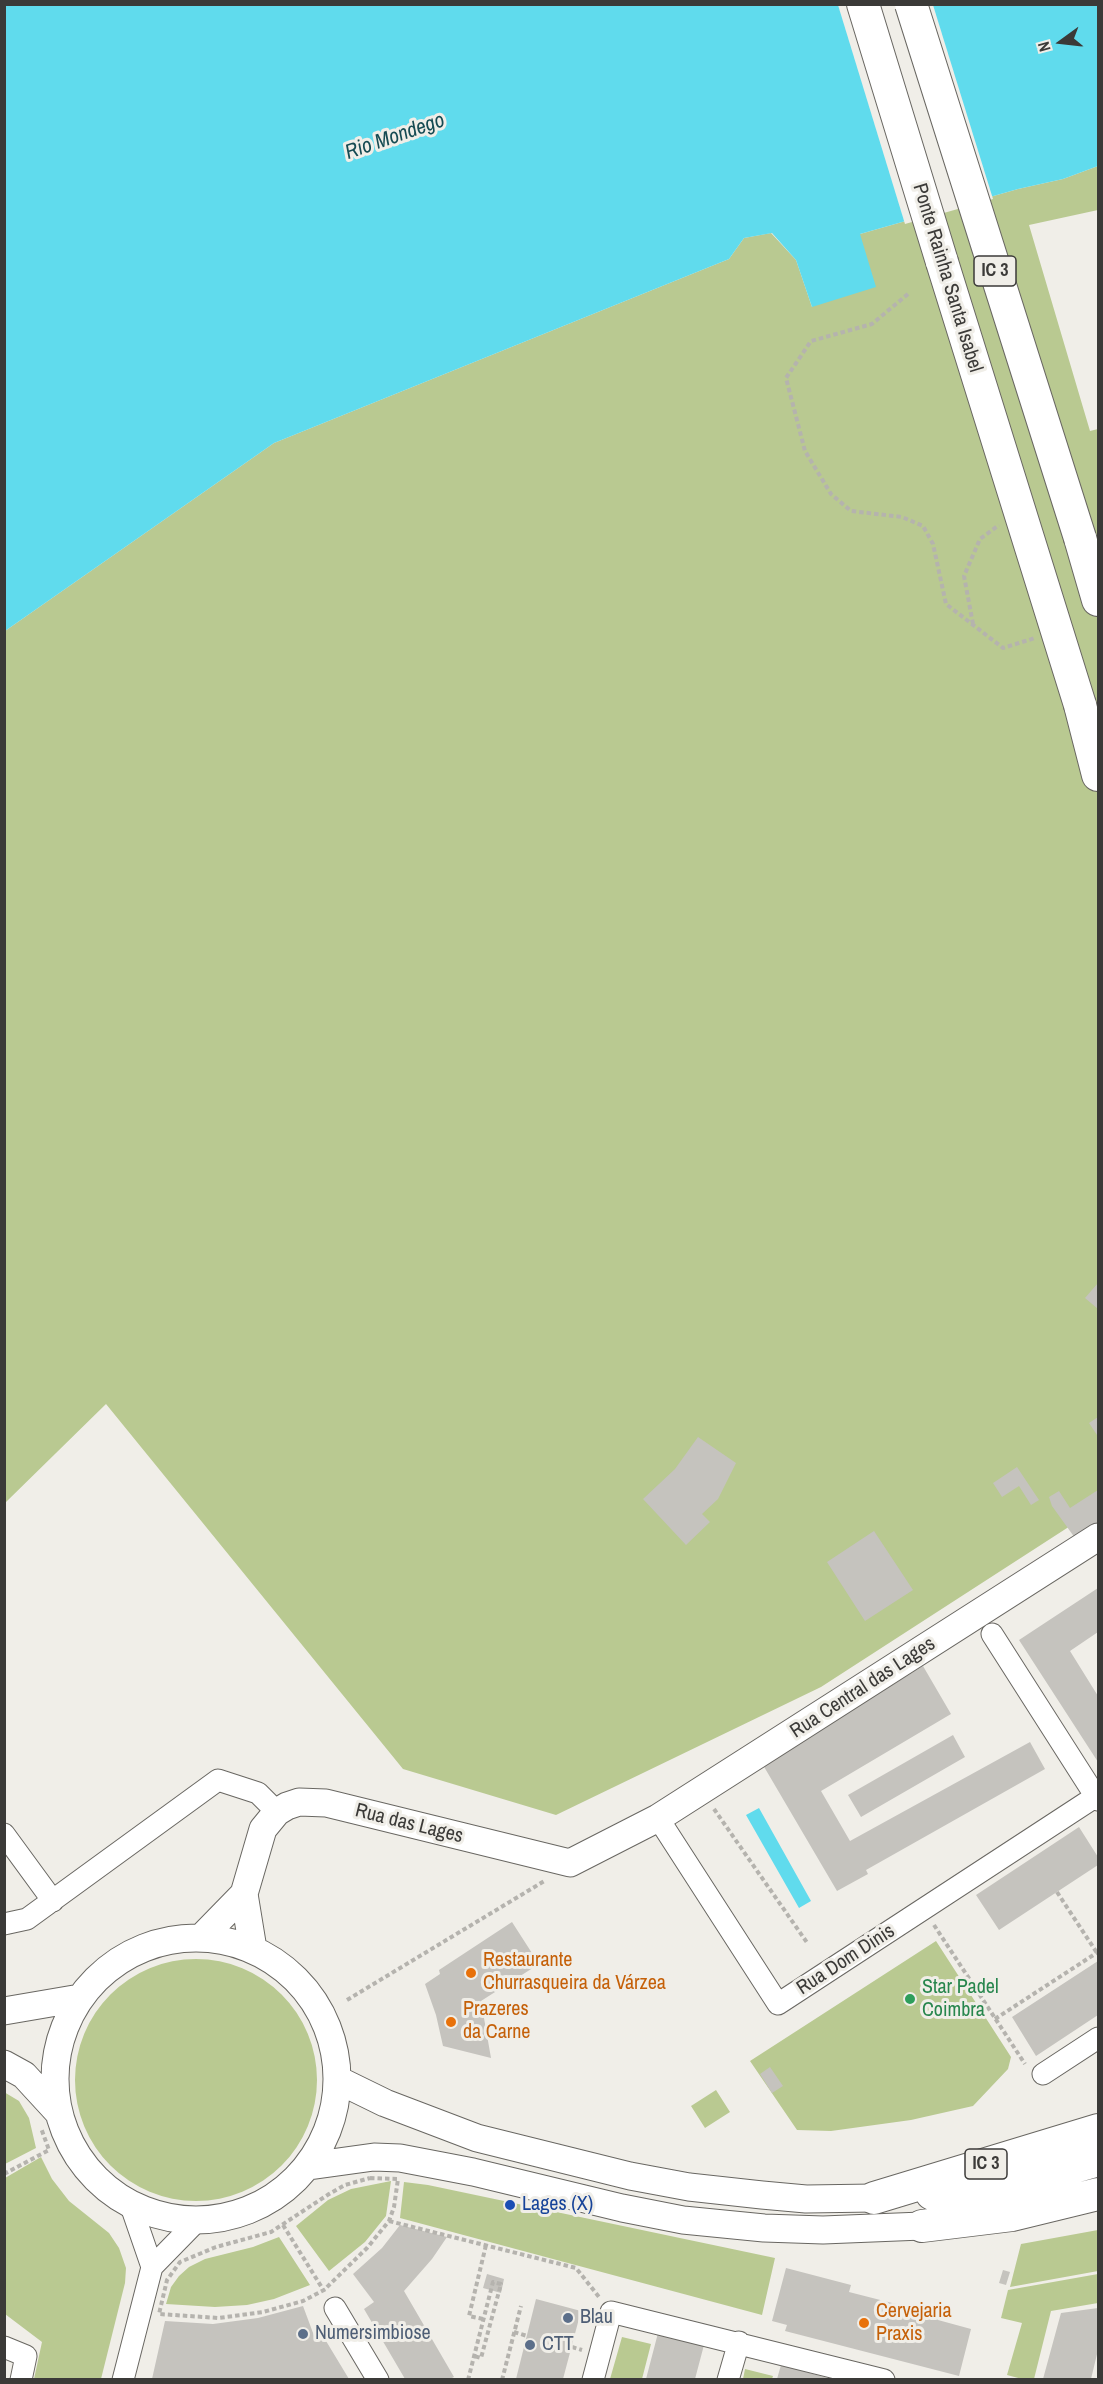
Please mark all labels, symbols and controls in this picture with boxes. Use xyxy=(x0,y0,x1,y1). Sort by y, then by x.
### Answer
north arrow xyxy=(1031,12,1091,72)
text: N xyxy=(1032,39,1055,54)
water label: Rio Mondego xyxy=(342,108,448,166)
street label: Ponte Rainha Santa Isabel xyxy=(907,181,987,375)
road number: IC 3 xyxy=(974,256,1016,286)
street label: Rua Central das Lages xyxy=(786,1632,940,1744)
street label: Rua das Lages xyxy=(353,1799,465,1849)
street label: Rua Dom Dinis xyxy=(792,1919,900,2001)
place label: Restaurante Churrasqueira da Várzea xyxy=(483,1949,666,1996)
marker: Restaurante Churrasqueira da Várzea xyxy=(464,1966,478,1980)
place label: Star Padel Coimbra xyxy=(922,1976,999,2023)
marker: Star Padel Coimbra xyxy=(903,1992,917,2006)
place label: Prazeres da Carne xyxy=(463,1998,530,2045)
marker: Prazeres da Carne xyxy=(444,2015,458,2029)
road number: IC 3 xyxy=(965,2149,1007,2179)
place label: Lages (X) xyxy=(522,2193,593,2217)
marker: Lages (X) xyxy=(503,2198,517,2212)
place label: Cervejaria Praxis xyxy=(876,2300,952,2347)
place label: Blau xyxy=(580,2306,613,2330)
marker: Blau xyxy=(561,2311,575,2325)
marker: Cervejaria Praxis xyxy=(857,2316,871,2330)
place label: Numersimbiose xyxy=(315,2322,431,2346)
marker: Numersimbiose xyxy=(296,2327,310,2341)
place label: CTT xyxy=(542,2333,574,2357)
marker: CTT xyxy=(523,2338,537,2352)

